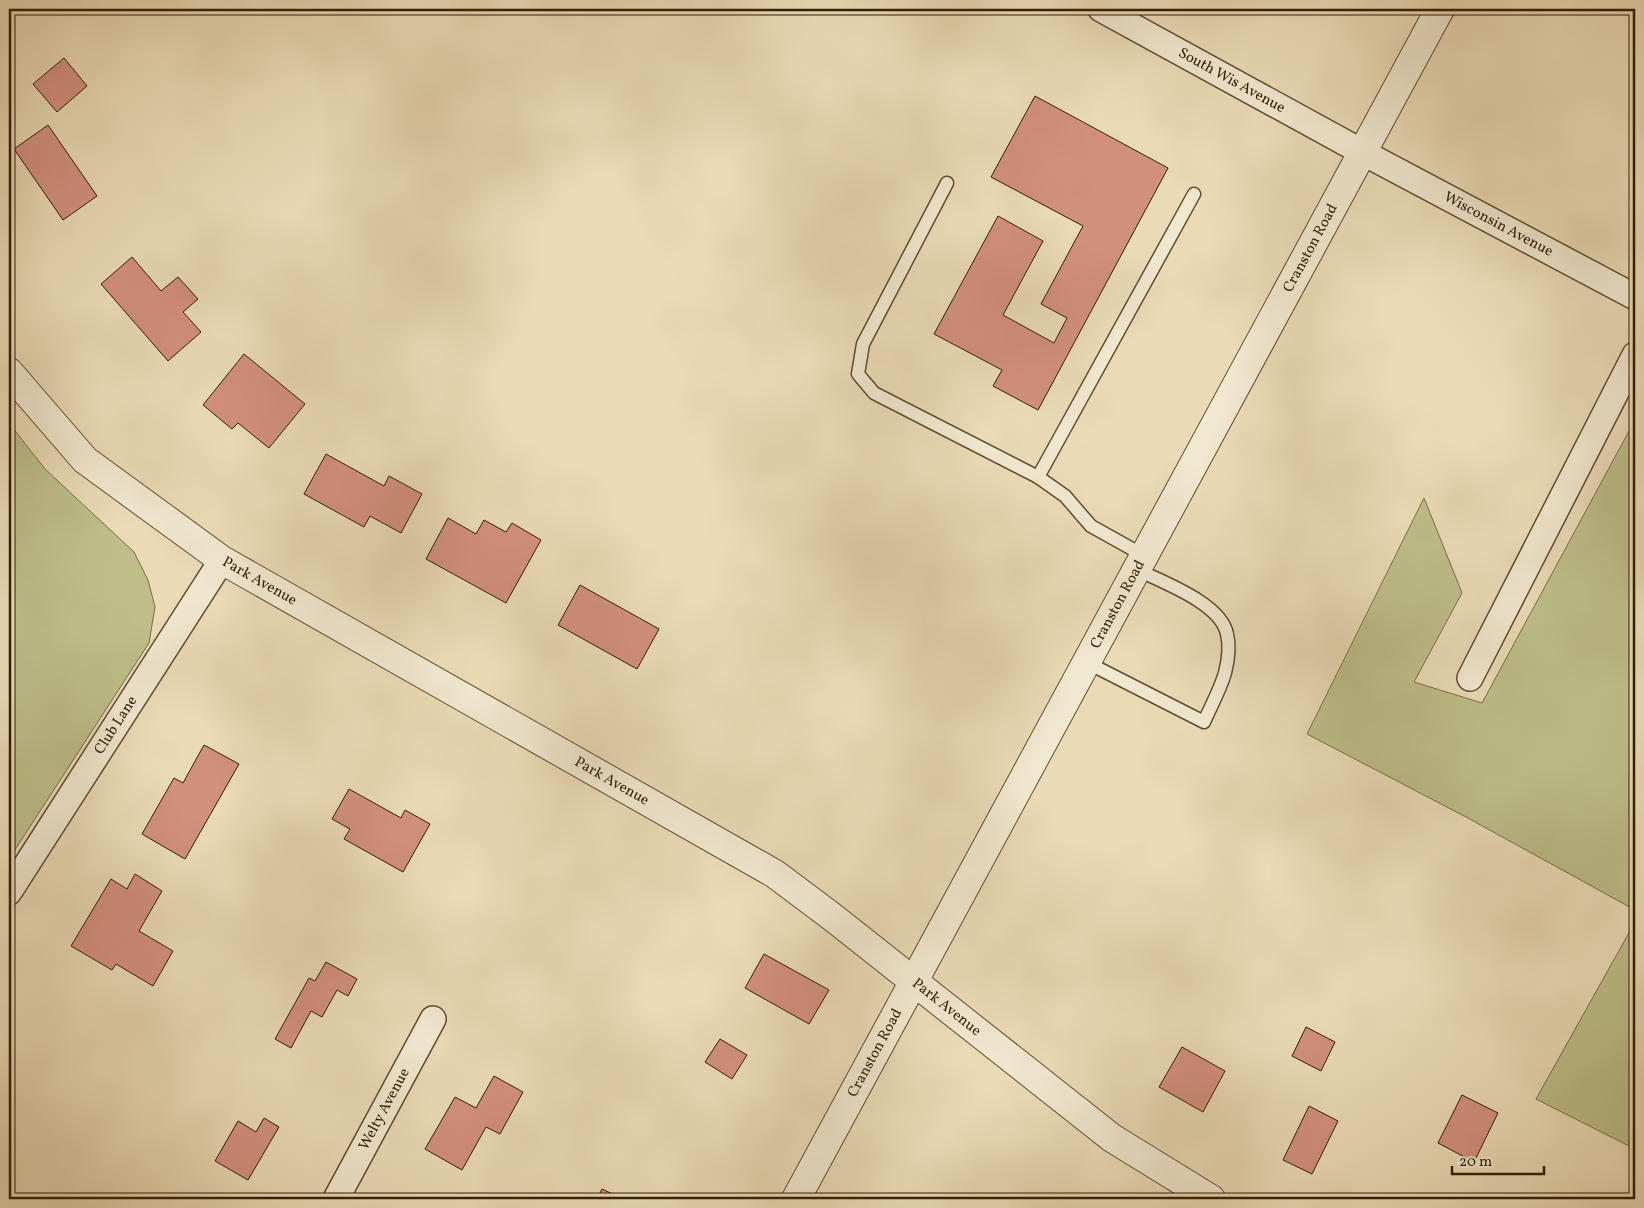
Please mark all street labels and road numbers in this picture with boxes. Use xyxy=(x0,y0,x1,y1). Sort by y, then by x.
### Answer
street label: South Wis Avenue xyxy=(1174,43,1289,118)
street label: Wisconsin Avenue xyxy=(1440,187,1557,262)
street label: Cranston Road xyxy=(1278,200,1343,296)
street label: Park Avenue xyxy=(218,552,301,611)
street label: Cranston Road xyxy=(1085,556,1150,653)
street label: Club Lane xyxy=(89,692,143,759)
street label: Park Avenue xyxy=(570,752,653,811)
street label: Park Avenue xyxy=(907,973,986,1041)
street label: Cranston Road xyxy=(842,1005,908,1101)
street label: Welty Avenue xyxy=(354,1064,415,1154)

